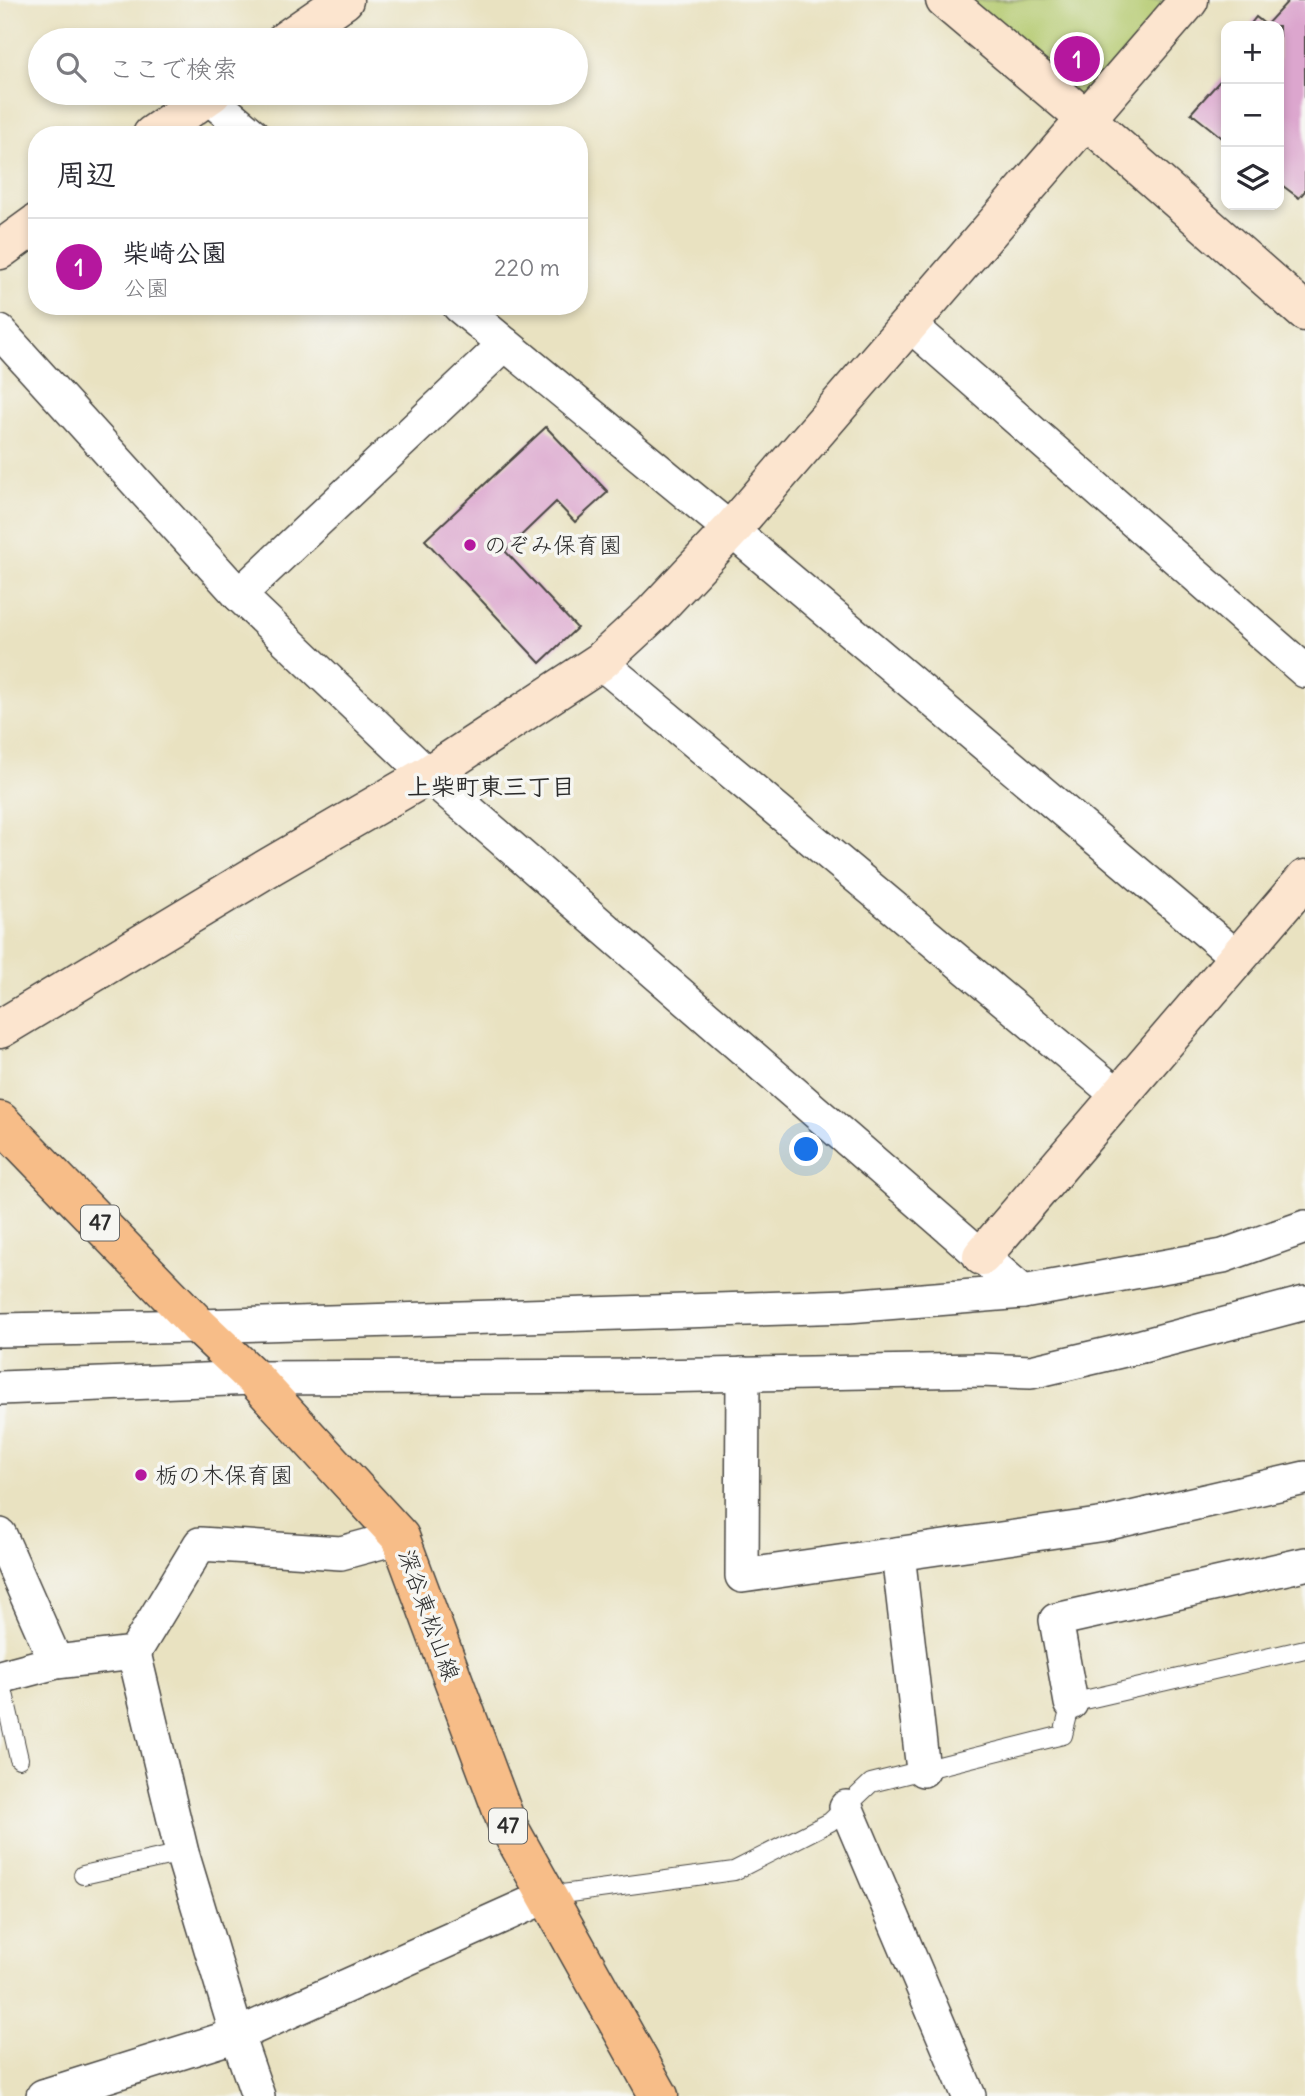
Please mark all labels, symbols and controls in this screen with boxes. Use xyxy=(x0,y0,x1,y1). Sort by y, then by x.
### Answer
map controls xyxy=(1221,21,1284,210)
button: + xyxy=(1221,21,1284,84)
search box xyxy=(28,28,588,105)
pin: 1 xyxy=(1054,33,1100,85)
icon: search xyxy=(52,48,90,86)
text: ここで検索 xyxy=(108,52,238,85)
button: − xyxy=(1221,84,1284,147)
button: layers xyxy=(1221,147,1284,210)
text: 周辺 xyxy=(56,155,116,193)
text: 柴崎公園 xyxy=(123,236,227,269)
text: 1 xyxy=(74,253,84,282)
text: 220 m xyxy=(494,253,560,282)
text: 公園 xyxy=(123,273,169,302)
place label: のぞみ保育園 xyxy=(484,530,622,559)
marker: のぞみ保育園 xyxy=(462,537,478,553)
district label: 上柴町東三丁目 xyxy=(407,771,575,801)
your location xyxy=(789,1132,823,1166)
road number: 47 xyxy=(81,1206,119,1240)
place label: 栃の木保育園 xyxy=(155,1460,293,1489)
marker: 栃の木保育園 xyxy=(133,1467,149,1483)
street label: 深谷東松山線 xyxy=(392,1545,467,1685)
road number: 47 xyxy=(489,1808,527,1843)

